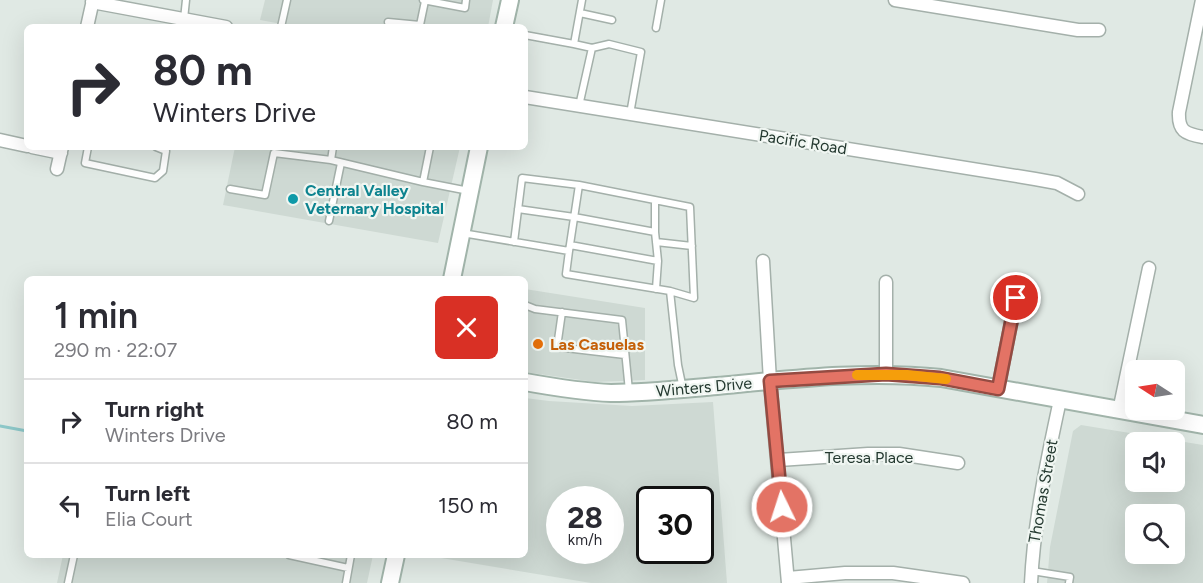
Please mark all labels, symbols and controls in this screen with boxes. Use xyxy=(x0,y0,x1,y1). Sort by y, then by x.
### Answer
text: 80 m xyxy=(153,45,253,96)
icon: right xyxy=(54,48,132,126)
text: Winters Drive xyxy=(153,96,316,129)
street label: Pacific Road xyxy=(758,126,848,158)
place label: Central Valley Veternary Hospital xyxy=(305,181,444,218)
marker: Central Valley Veternary Hospital xyxy=(286,192,300,206)
pin xyxy=(990,272,1041,323)
icon: arrive xyxy=(999,281,1032,314)
text: 1 min xyxy=(54,294,138,337)
button: close xyxy=(435,296,498,359)
place label: Las Casuelas xyxy=(550,335,644,354)
marker: Las Casuelas xyxy=(531,337,545,351)
text: 290 m · 22:07 xyxy=(54,338,177,362)
north arrow xyxy=(1125,360,1185,420)
map controls xyxy=(1125,360,1185,564)
street label: Winters Drive xyxy=(655,373,753,401)
text: Turn right xyxy=(105,396,204,423)
icon: right xyxy=(54,405,87,438)
text: 80 m xyxy=(446,408,498,435)
text: Winters Drive xyxy=(105,423,226,447)
button: sound xyxy=(1125,432,1185,492)
street label: Thomas Street xyxy=(1025,438,1061,544)
street label: Teresa Place xyxy=(825,448,914,467)
position arrow xyxy=(750,475,814,539)
text: Turn left xyxy=(105,480,191,507)
speed limit sign: 30 xyxy=(636,486,714,564)
icon: left xyxy=(54,489,87,522)
text: 150 m xyxy=(438,492,498,519)
text: 28 xyxy=(567,499,603,536)
button: search xyxy=(1125,504,1185,564)
text: Elia Court xyxy=(105,507,193,531)
text: km/h xyxy=(568,531,602,549)

